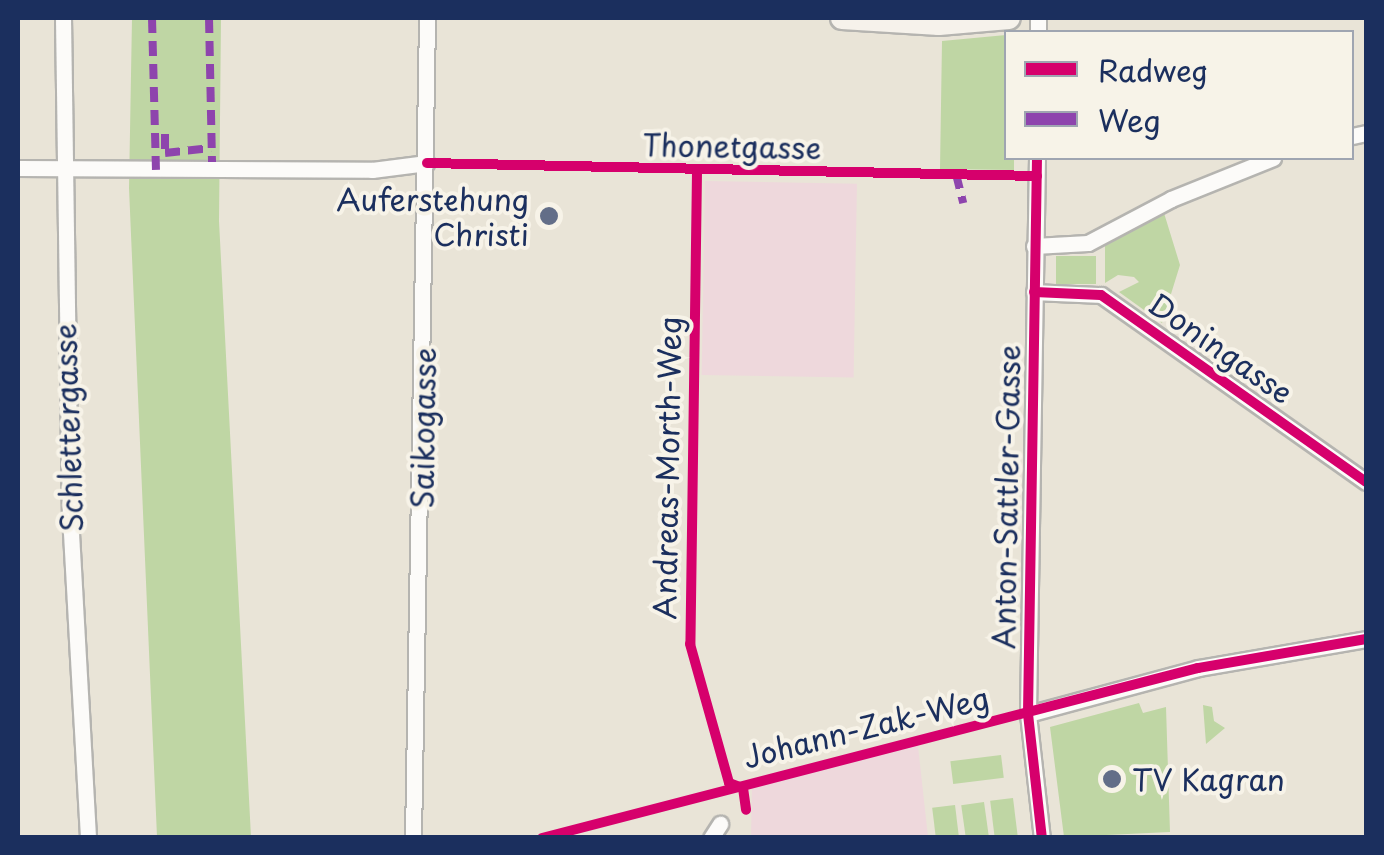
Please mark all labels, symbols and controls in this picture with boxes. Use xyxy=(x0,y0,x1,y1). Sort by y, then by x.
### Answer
legend xyxy=(1004,30,1354,160)
text: Radweg xyxy=(1098,47,1208,92)
text: Weg xyxy=(1098,97,1161,142)
street label: Thonetgasse xyxy=(642,126,822,166)
place label: Auferstehung Christi xyxy=(336,181,529,252)
marker: Auferstehung Christi xyxy=(538,205,560,227)
street label: Doningasse xyxy=(1142,285,1300,411)
street label: Andreas-Morth-Weg xyxy=(646,316,688,620)
street label: Schlettergasse xyxy=(46,323,90,533)
street label: Anton-Sattler-Gasse xyxy=(985,344,1027,650)
street label: Saikogasse xyxy=(404,347,442,509)
street label: Johann-Zak-Weg xyxy=(740,679,992,775)
place label: TV Kagran xyxy=(1132,761,1287,797)
marker: TV Kagran xyxy=(1101,768,1123,790)

